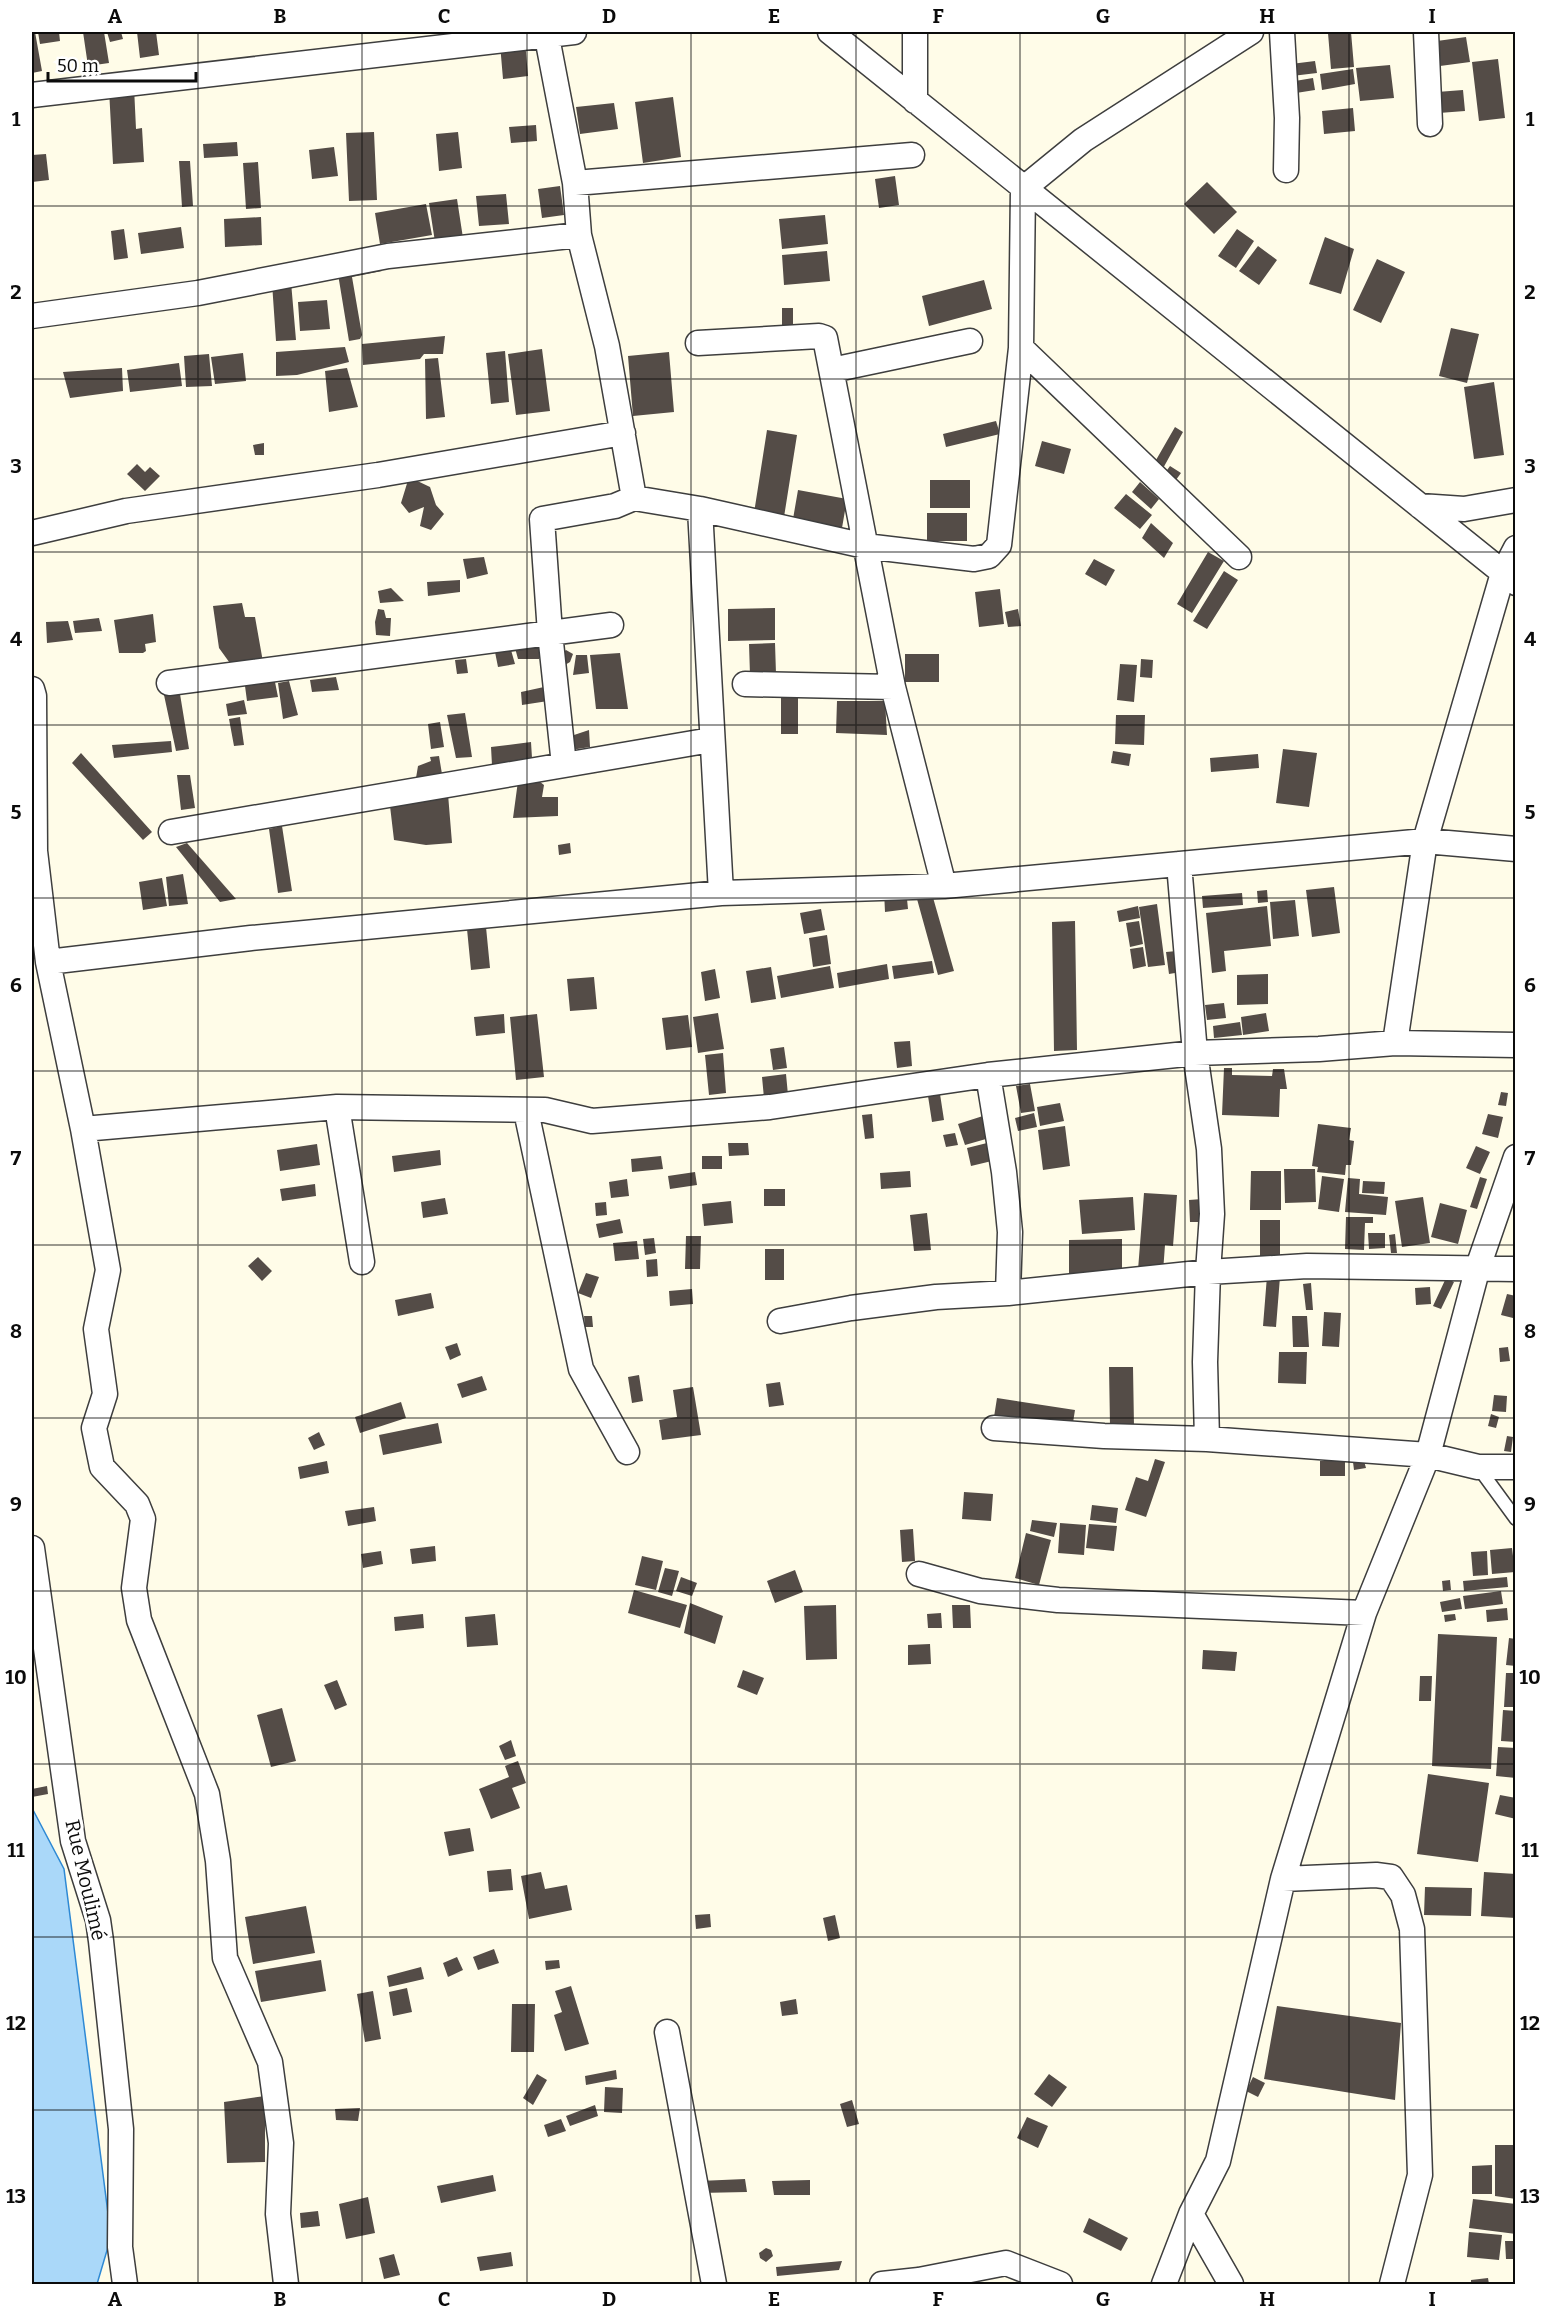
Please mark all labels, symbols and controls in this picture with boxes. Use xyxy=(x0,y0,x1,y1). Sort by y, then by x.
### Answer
text: A xyxy=(108,4,123,28)
text: B xyxy=(274,4,287,28)
text: C xyxy=(438,4,450,28)
text: D xyxy=(602,4,616,28)
text: E xyxy=(768,4,780,28)
text: F xyxy=(932,4,944,28)
text: G xyxy=(1096,4,1110,28)
text: H xyxy=(1259,4,1275,28)
text: I xyxy=(1428,4,1436,28)
scale bar xyxy=(48,45,196,83)
text: 50 m xyxy=(57,55,99,77)
text: 1 xyxy=(12,107,21,131)
text: 1 xyxy=(1526,107,1535,131)
text: 2 xyxy=(10,280,22,304)
text: 2 xyxy=(1524,280,1536,304)
text: 3 xyxy=(10,454,22,478)
text: 3 xyxy=(1524,454,1536,478)
text: 4 xyxy=(10,627,22,651)
text: 4 xyxy=(1524,627,1536,651)
text: 5 xyxy=(11,800,22,824)
text: 5 xyxy=(1525,800,1536,824)
text: 6 xyxy=(10,973,22,997)
text: 6 xyxy=(1524,973,1536,997)
text: 7 xyxy=(11,1146,22,1170)
text: 7 xyxy=(1525,1146,1536,1170)
text: 8 xyxy=(10,1319,22,1343)
text: 8 xyxy=(1524,1319,1536,1343)
text: 9 xyxy=(10,1492,22,1516)
text: 9 xyxy=(1524,1492,1536,1516)
text: 10 xyxy=(5,1665,27,1689)
text: 10 xyxy=(1519,1665,1541,1689)
street label: Rue Moulimé xyxy=(60,1817,112,1943)
text: 11 xyxy=(7,1838,25,1862)
text: 11 xyxy=(1521,1838,1539,1862)
text: 12 xyxy=(6,2011,26,2035)
text: 12 xyxy=(1520,2011,1540,2035)
text: 13 xyxy=(6,2184,26,2208)
text: 13 xyxy=(1520,2184,1540,2208)
text: A xyxy=(108,2287,123,2311)
text: B xyxy=(274,2287,287,2311)
text: C xyxy=(438,2287,450,2311)
text: D xyxy=(602,2287,616,2311)
text: E xyxy=(768,2287,780,2311)
text: F xyxy=(932,2287,944,2311)
text: G xyxy=(1096,2287,1110,2311)
text: H xyxy=(1259,2287,1275,2311)
text: I xyxy=(1428,2287,1436,2311)

